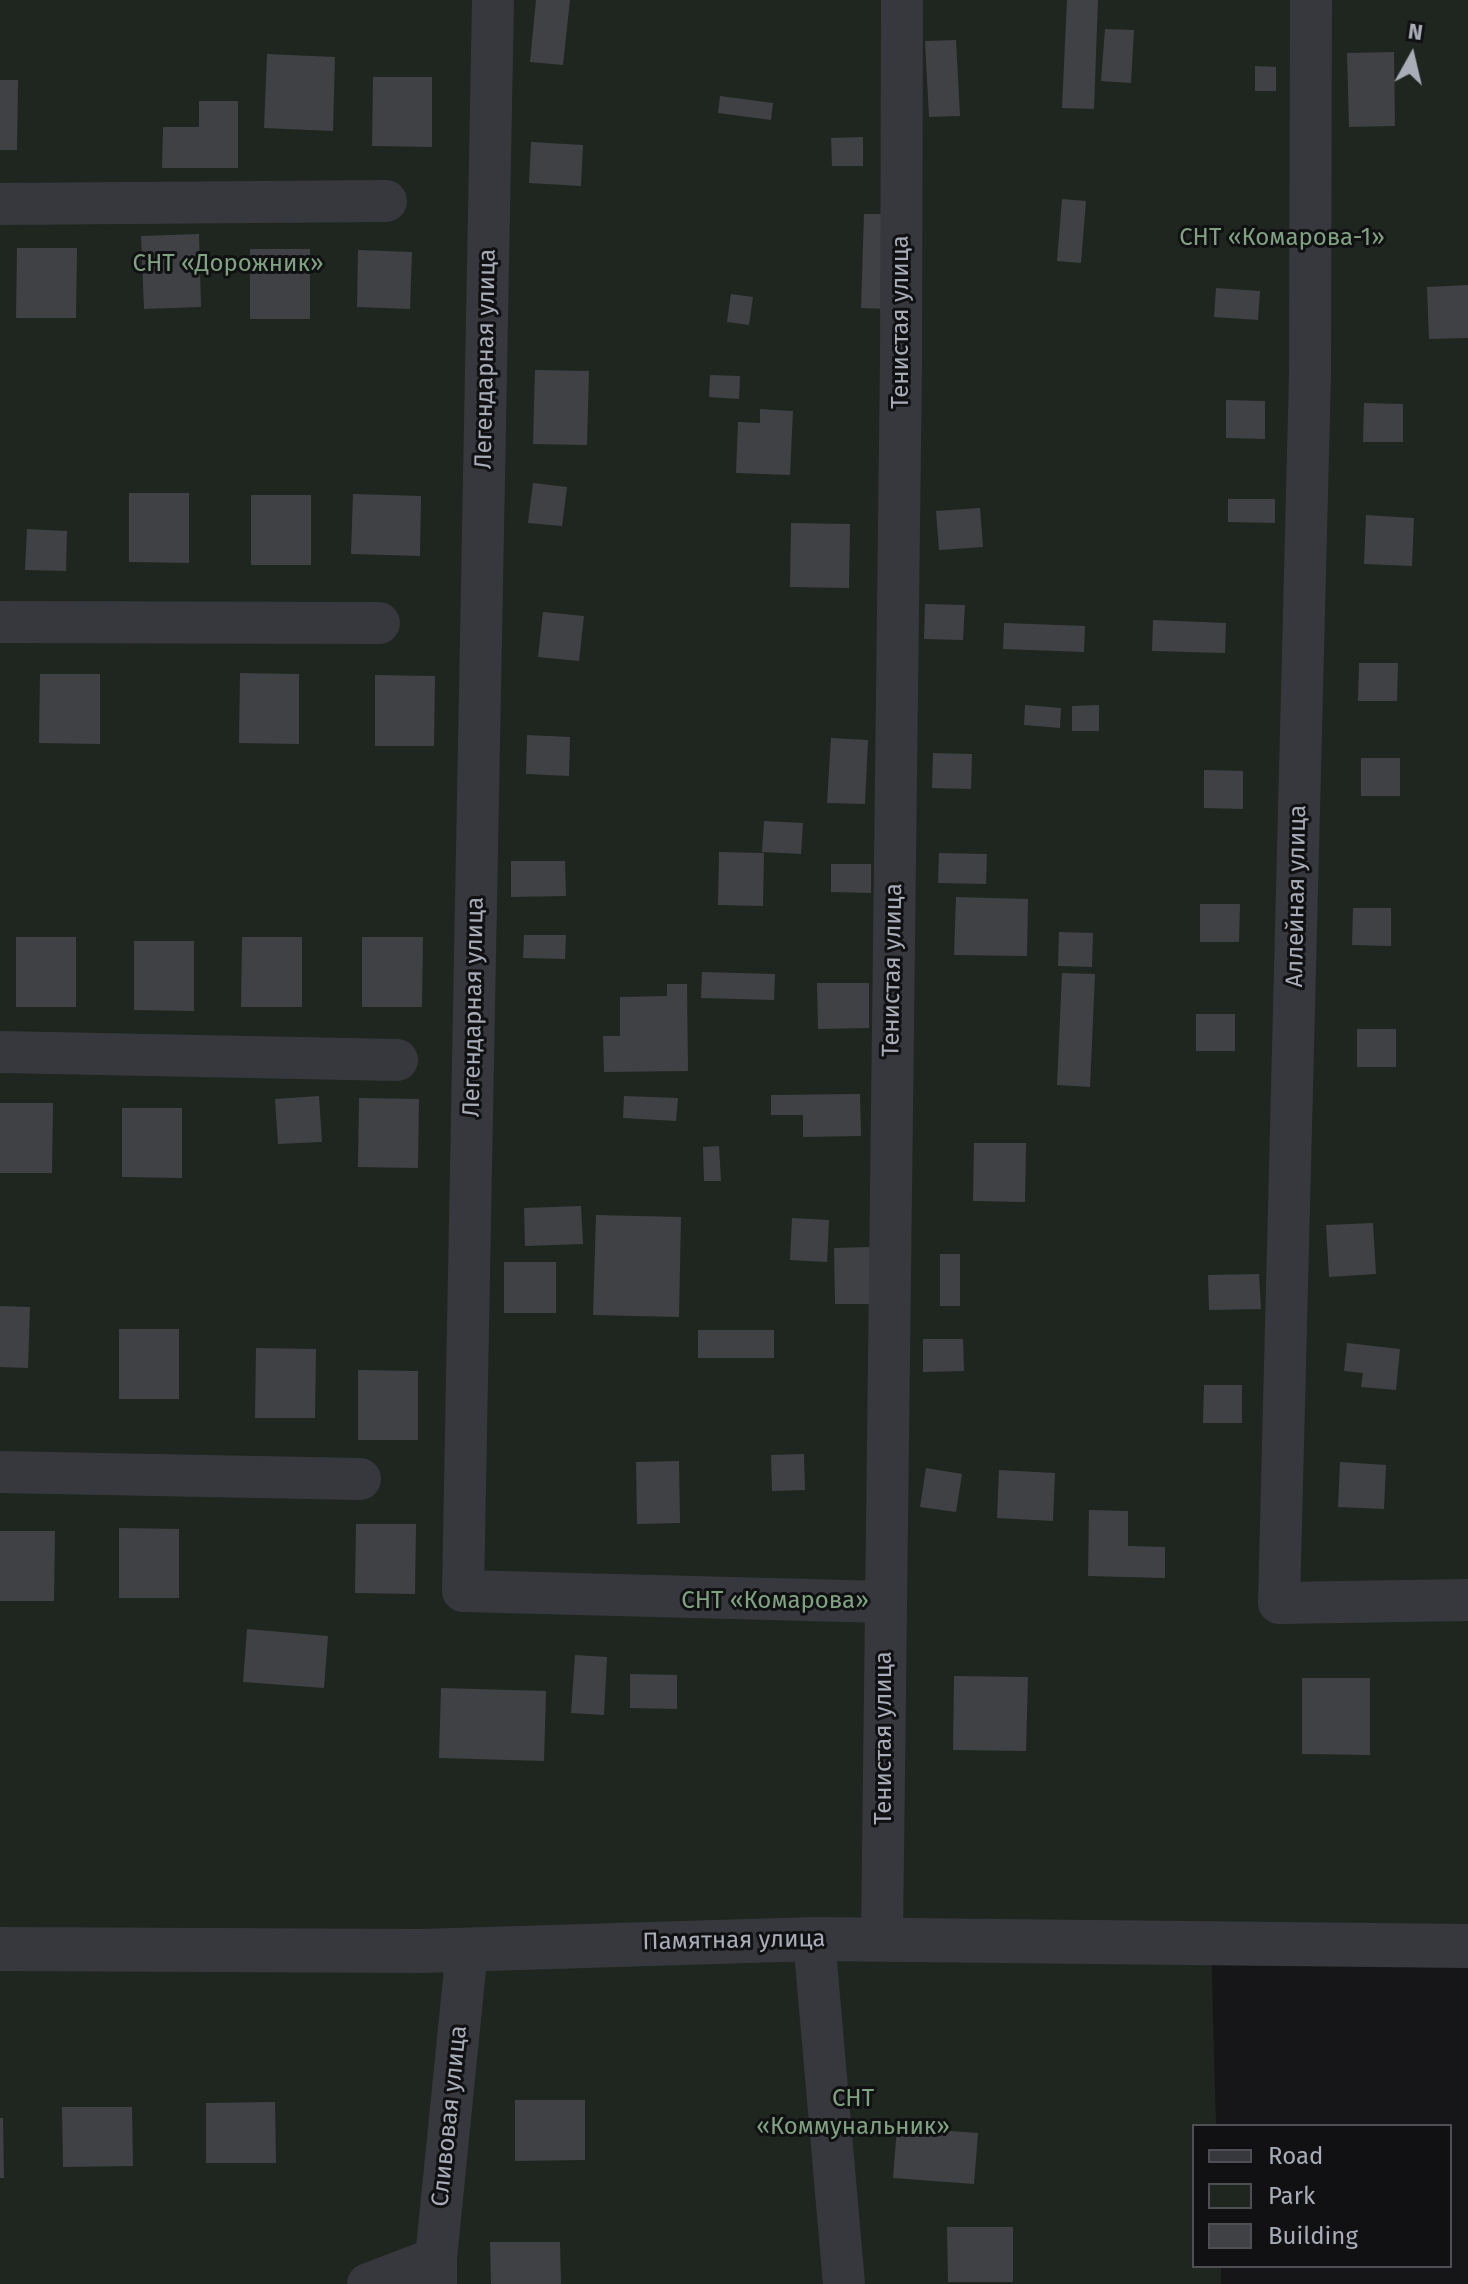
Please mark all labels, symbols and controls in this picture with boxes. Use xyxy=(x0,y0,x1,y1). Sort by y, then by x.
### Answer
north arrow xyxy=(1372,16,1452,96)
text: N xyxy=(1406,17,1425,46)
park label: СНТ «Комарова-1» xyxy=(1179,224,1385,252)
street label: Тенистая улица xyxy=(887,235,915,409)
street label: Легендарная улица xyxy=(470,249,502,469)
park label: СНТ «Дорожник» xyxy=(133,250,323,278)
street label: Аллейная улица xyxy=(1281,804,1313,988)
street label: Тенистая улица xyxy=(877,883,909,1057)
street label: Легендарная улица xyxy=(458,897,490,1117)
park label: СНТ «Комарова» xyxy=(681,1587,869,1615)
street label: Тенистая улица xyxy=(870,1651,898,1825)
street label: Памятная улица xyxy=(642,1925,826,1957)
street label: Сливовая улица xyxy=(426,2024,474,2208)
park label: СНТ «Коммунальник» xyxy=(756,2085,950,2141)
legend xyxy=(1192,2124,1452,2268)
text: Road xyxy=(1268,2142,1323,2170)
text: Park xyxy=(1268,2182,1315,2210)
text: Building xyxy=(1268,2222,1358,2250)

